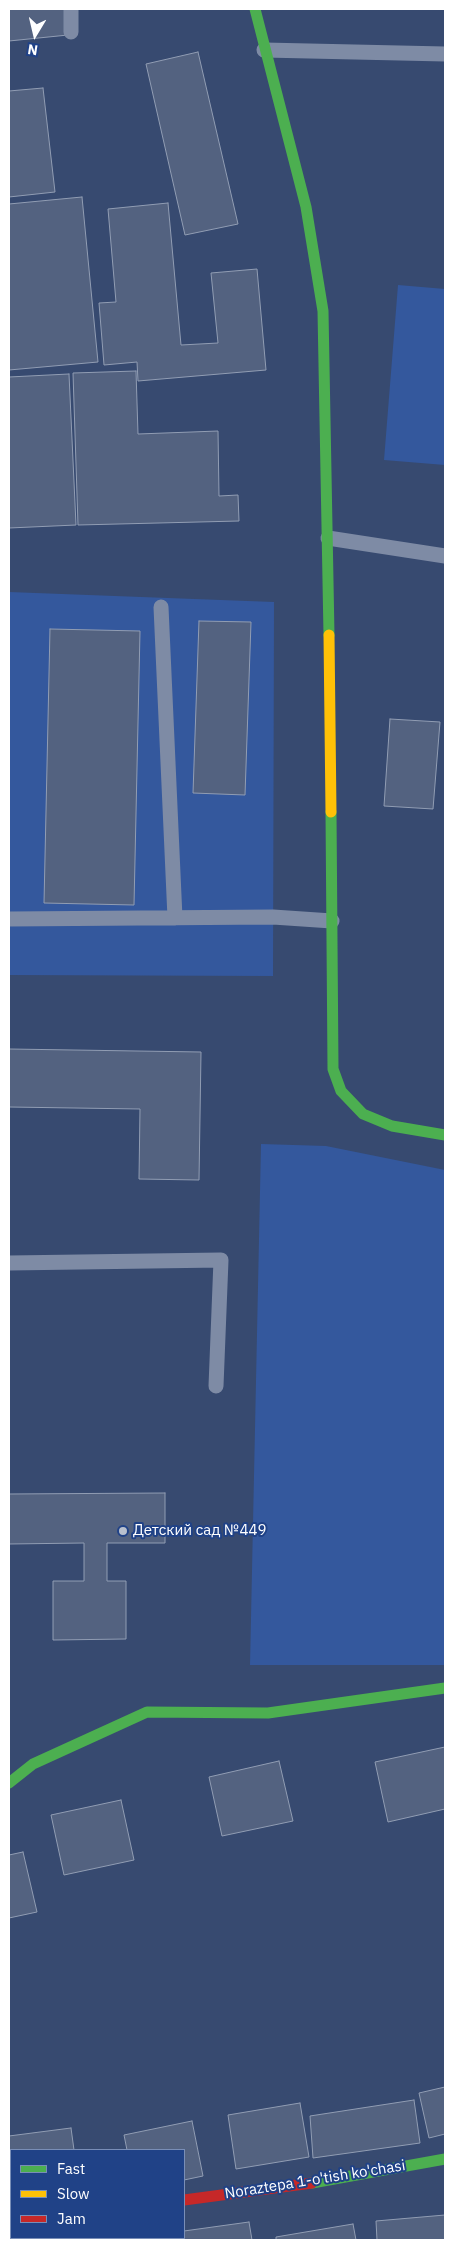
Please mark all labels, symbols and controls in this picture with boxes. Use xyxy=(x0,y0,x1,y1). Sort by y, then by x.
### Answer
north arrow xyxy=(10,10,60,60)
text: N xyxy=(26,40,39,59)
place label: Детский сад №449 xyxy=(133,1522,267,1540)
marker: Детский сад №449 xyxy=(117,1525,129,1537)
legend xyxy=(10,2149,185,2239)
street label: Noraztepa 1-o'tish ko'chasi xyxy=(223,2157,407,2203)
text: Fast xyxy=(57,2159,85,2178)
text: Slow xyxy=(57,2184,90,2203)
text: Jam xyxy=(57,2209,86,2228)

